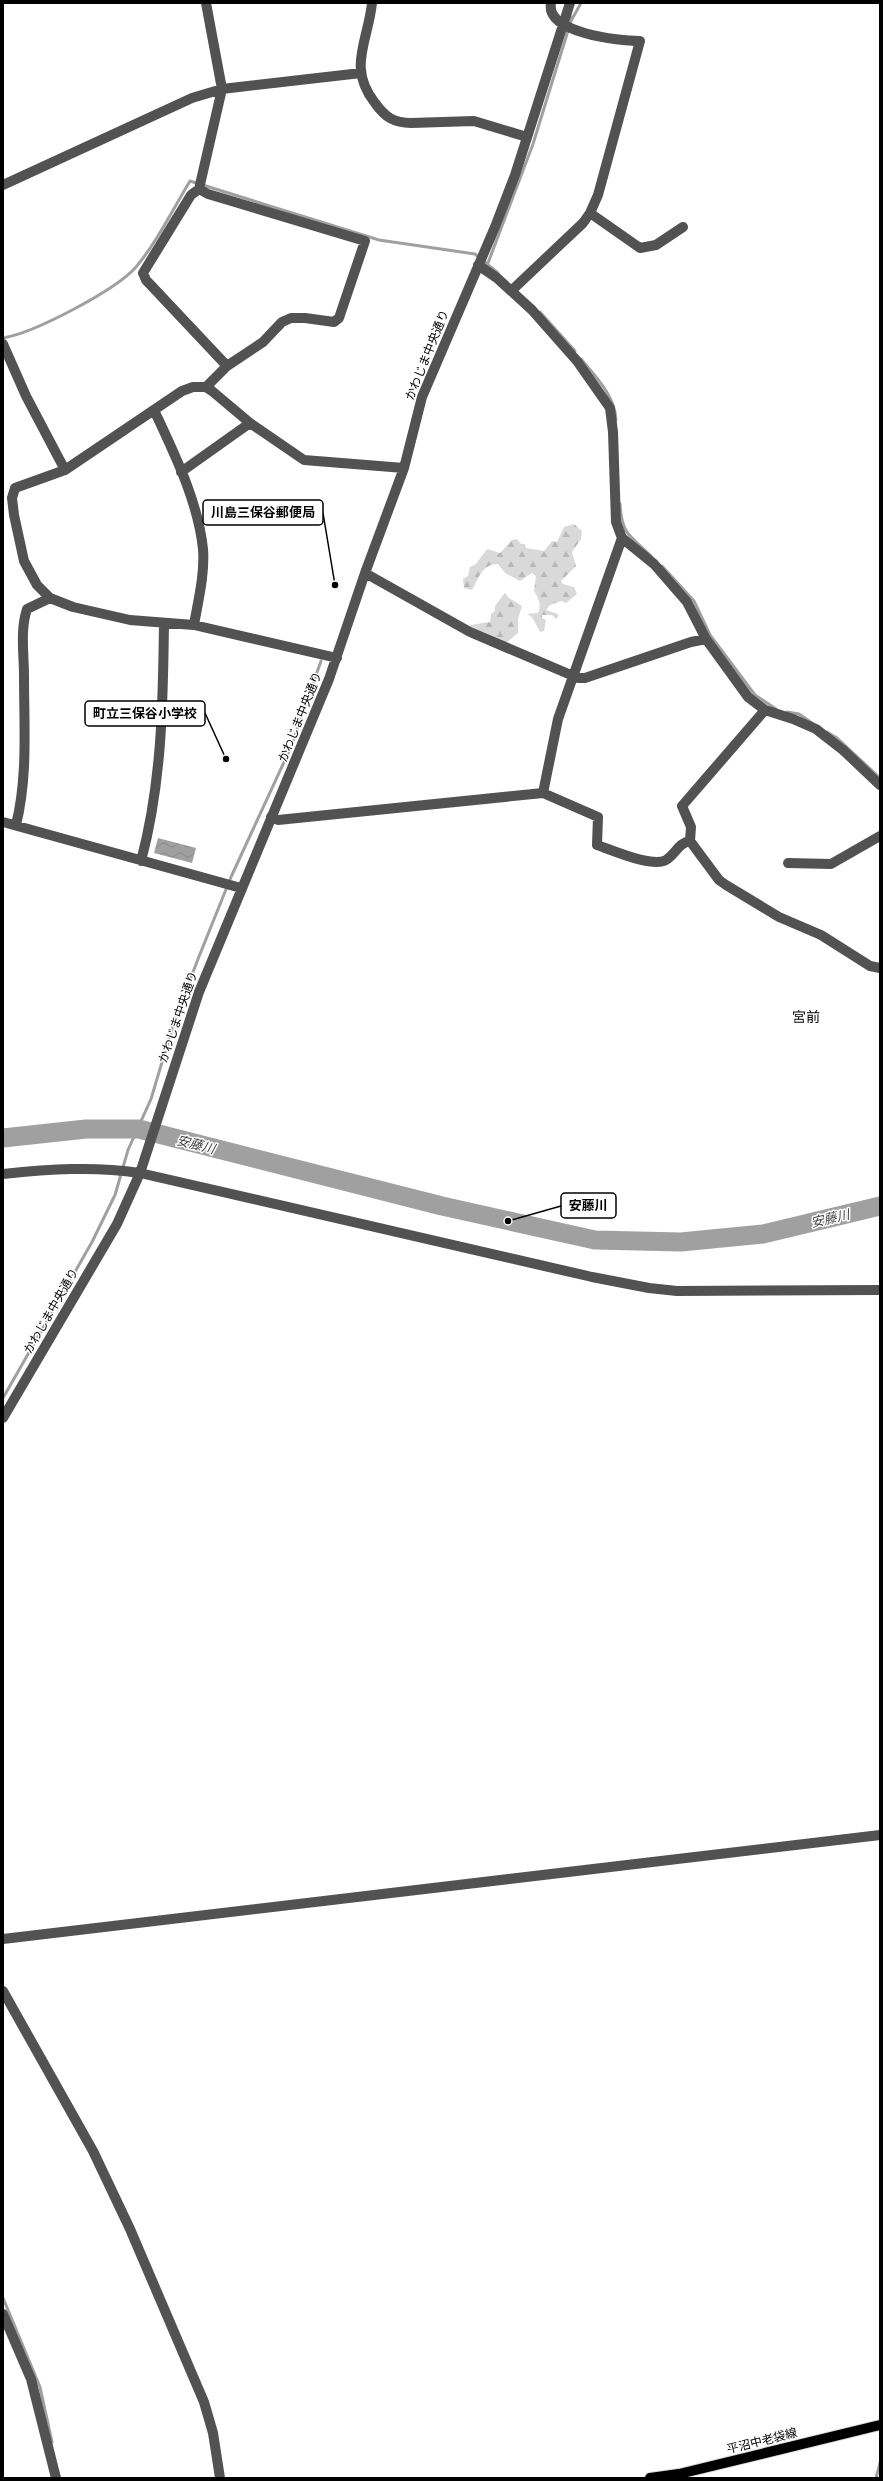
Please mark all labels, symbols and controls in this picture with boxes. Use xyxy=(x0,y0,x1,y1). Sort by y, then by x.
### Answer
street label: かわじま中央通り xyxy=(403,308,451,402)
callout: 川島三保谷郵便局 xyxy=(203,500,323,525)
text: 川島三保谷郵便局 xyxy=(211,505,315,520)
street label: かわじま中央通り xyxy=(276,670,324,764)
callout: 町立三保谷小学校 xyxy=(85,701,205,726)
text: 町立三保谷小学校 xyxy=(93,706,197,721)
street label: かわじま中央通り xyxy=(156,969,200,1065)
district label: 宮前 xyxy=(792,1009,820,1026)
water label: 安藤川 xyxy=(175,1132,219,1157)
callout: 安藤川 xyxy=(561,1193,616,1218)
text: 安藤川 xyxy=(568,1198,608,1213)
water label: 安藤川 xyxy=(809,1206,853,1230)
street label: かわじま中央通り xyxy=(21,1266,81,1356)
street label: 平沼中老袋線 xyxy=(725,2425,799,2457)

